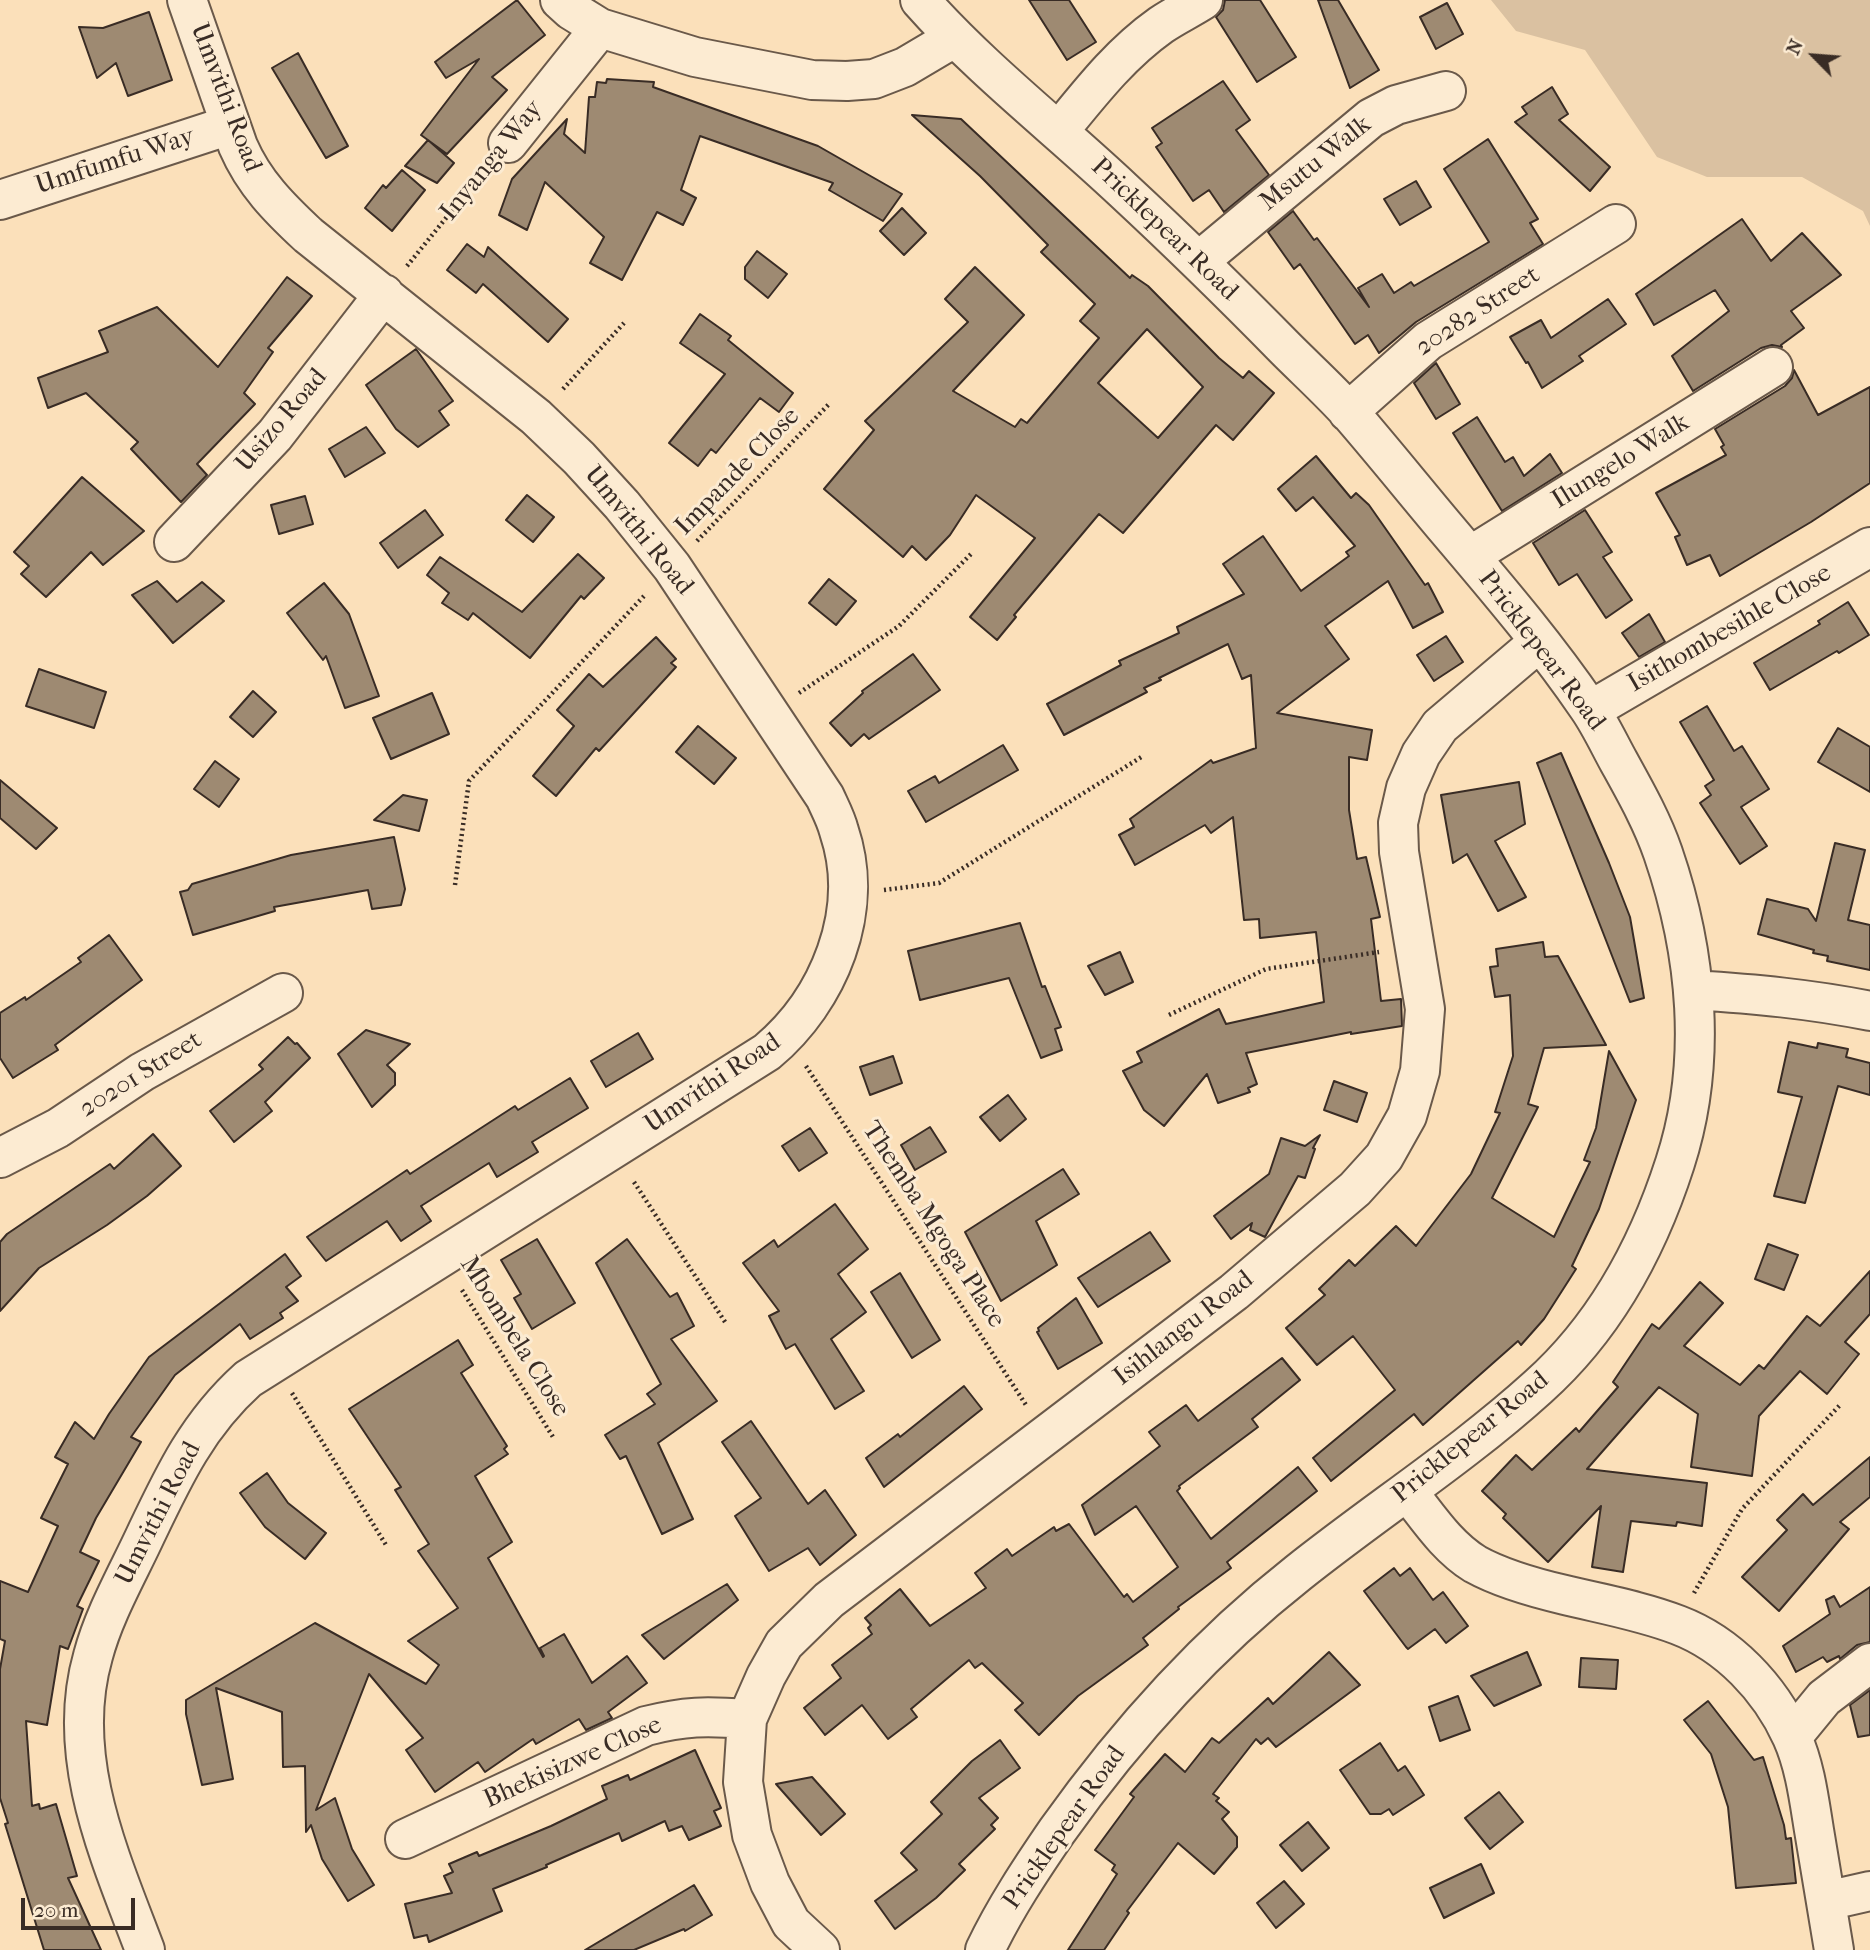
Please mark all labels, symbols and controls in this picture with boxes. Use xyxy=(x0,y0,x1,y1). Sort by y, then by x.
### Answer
street label: Umvithi Road xyxy=(182,19,268,177)
north arrow xyxy=(1779,21,1849,91)
text: N xyxy=(1782,36,1808,58)
street label: Inyanga Way xyxy=(434,95,550,227)
street label: Msutu Walk xyxy=(1254,110,1378,218)
street label: Umfumfu Way xyxy=(32,122,198,202)
street label: Pricklepear Road xyxy=(1084,152,1244,308)
street label: 20282 Street xyxy=(1410,260,1546,364)
street label: Usizo Road xyxy=(230,363,334,479)
street label: Impande Close xyxy=(669,402,807,542)
street label: Ilungelo Walk xyxy=(1547,408,1695,516)
street label: Umvithi Road xyxy=(576,460,700,602)
street label: Isithombesihle Close xyxy=(1623,558,1837,700)
street label: Pricklepear Road xyxy=(1471,565,1611,737)
street label: 20201 Street xyxy=(74,1025,208,1125)
street label: Umvithi Road xyxy=(639,1027,787,1141)
street label: Themba Mgoga Place xyxy=(855,1116,1011,1334)
street label: Mbombela Close xyxy=(452,1251,576,1423)
street label: Isihlangu Road xyxy=(1108,1265,1260,1393)
street label: Pricklepear Road xyxy=(1386,1365,1556,1511)
street label: Umvithi Road xyxy=(109,1437,209,1591)
street label: Bhekisizwe Close xyxy=(479,1710,667,1816)
street label: Pricklepear Road xyxy=(997,1740,1133,1916)
scale bar xyxy=(24,1884,138,1928)
text: 20 m xyxy=(34,1898,78,1922)

